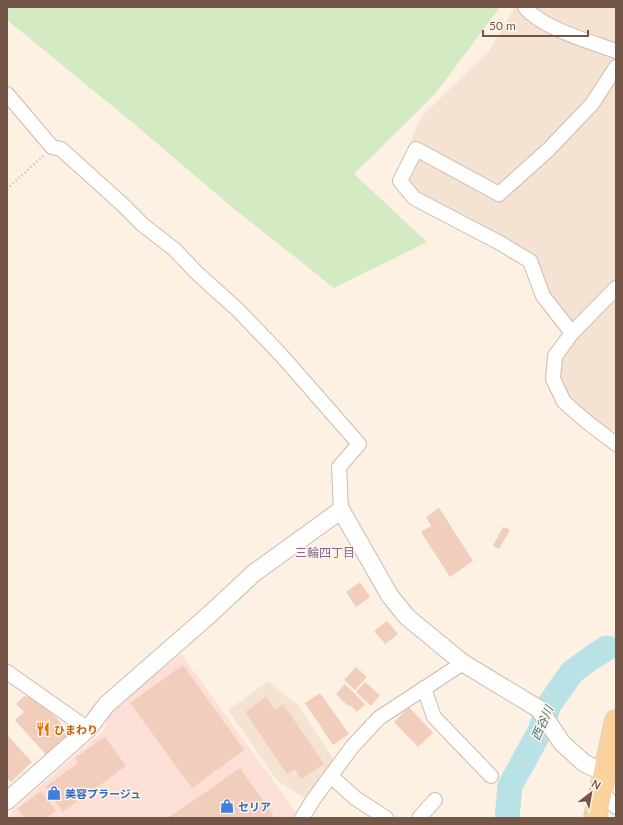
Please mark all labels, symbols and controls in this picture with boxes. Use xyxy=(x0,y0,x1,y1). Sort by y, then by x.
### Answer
scale bar xyxy=(483,12,588,38)
text: 50 m xyxy=(489,18,516,33)
district label: 三輪四丁目 xyxy=(295,545,355,560)
water label: 西谷川 xyxy=(528,702,557,743)
restaurant icon: ひまわり xyxy=(35,721,51,737)
place label: ひまわり xyxy=(54,723,98,736)
north arrow xyxy=(571,773,611,813)
text: N xyxy=(589,776,603,792)
shop icon: 美容プラージュ xyxy=(46,785,62,801)
place label: 美容プラージュ xyxy=(65,787,141,800)
shop icon: セリア xyxy=(219,798,235,814)
place label: セリア xyxy=(238,800,271,813)

